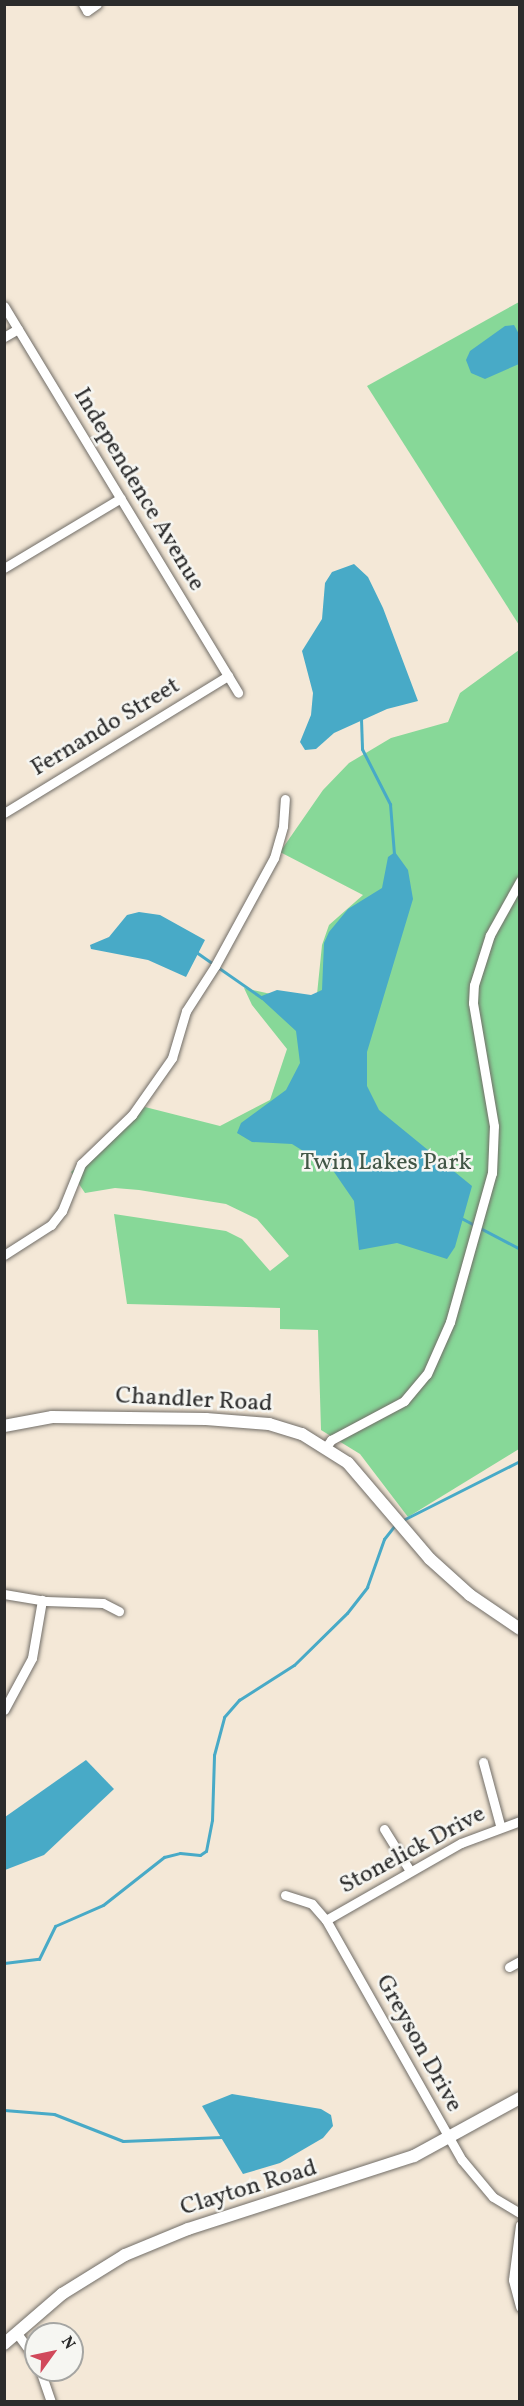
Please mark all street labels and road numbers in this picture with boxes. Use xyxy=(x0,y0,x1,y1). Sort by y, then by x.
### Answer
street label: Independence Avenue xyxy=(66,383,210,597)
street label: Fernando Street xyxy=(26,672,186,784)
street label: Chandler Road xyxy=(115,1383,273,1419)
street label: Stonelick Drive xyxy=(335,1801,491,1901)
street label: Greyson Drive xyxy=(368,1970,468,2118)
street label: Clayton Road xyxy=(177,2155,321,2223)

